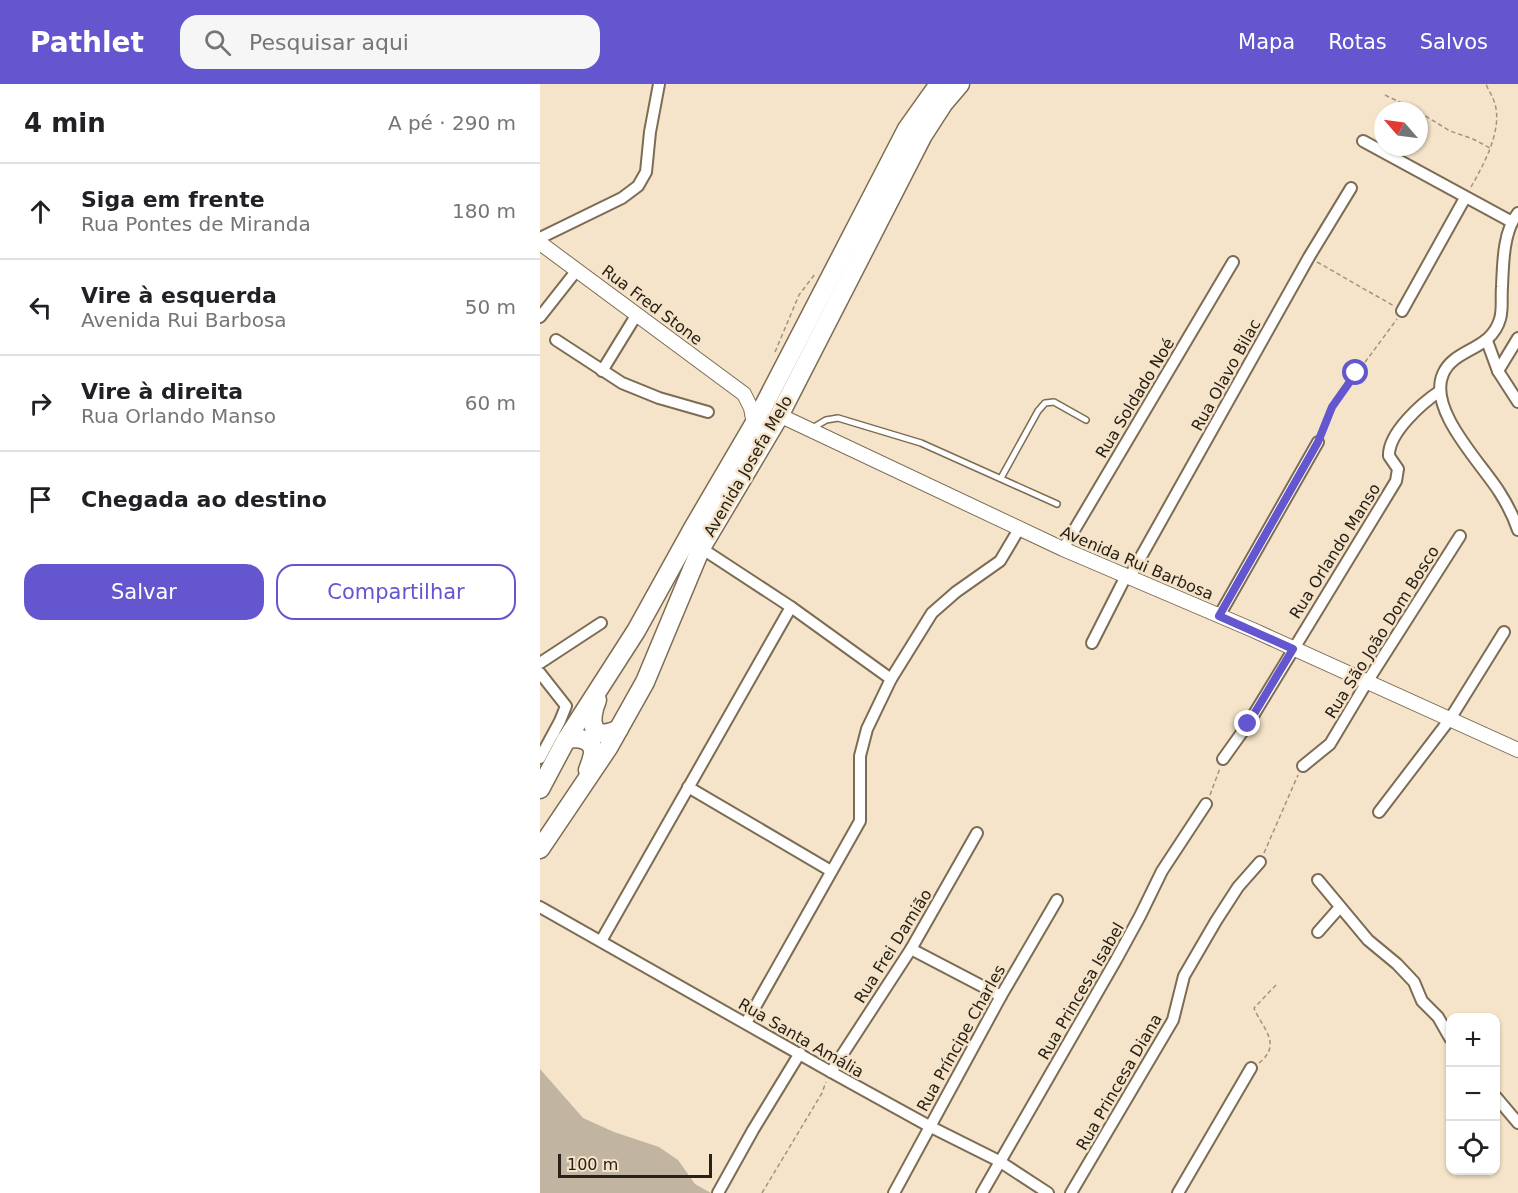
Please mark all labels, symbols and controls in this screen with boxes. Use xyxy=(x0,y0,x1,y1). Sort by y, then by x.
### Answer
search box xyxy=(180,15,600,69)
text: Pathlet xyxy=(30,26,144,59)
icon: search xyxy=(201,26,234,59)
text: Pesquisar aqui xyxy=(249,30,409,55)
text: Mapa xyxy=(1238,30,1295,54)
text: Rotas xyxy=(1328,30,1387,54)
text: Salvos xyxy=(1420,30,1488,54)
north arrow xyxy=(1374,102,1428,156)
text: 4 min xyxy=(24,108,106,138)
text: A pé · 290 m xyxy=(388,111,516,135)
text: Siga em frente xyxy=(81,187,265,212)
icon: ahead xyxy=(24,195,57,228)
text: 180 m xyxy=(452,199,516,223)
text: Rua Pontes de Miranda xyxy=(81,212,311,236)
street label: Rua Fred Stone xyxy=(598,261,706,349)
text: Vire à esquerda xyxy=(81,283,277,308)
icon: left xyxy=(24,291,57,324)
text: 50 m xyxy=(465,295,516,319)
text: Avenida Rui Barbosa xyxy=(81,308,287,332)
street label: Rua Olavo Bilac xyxy=(1187,316,1265,434)
street label: Rua Soldado Noé xyxy=(1092,335,1178,461)
route start xyxy=(1342,359,1368,385)
text: Vire à direita xyxy=(81,379,243,404)
icon: right xyxy=(24,387,57,420)
text: 60 m xyxy=(465,391,516,415)
street label: Avenida Josefa Melo xyxy=(700,392,796,540)
text: Rua Orlando Manso xyxy=(81,404,276,428)
street label: Rua Orlando Manso xyxy=(1286,480,1384,622)
icon: arrive xyxy=(24,483,57,516)
text: Chegada ao destino xyxy=(81,487,327,512)
street label: Avenida Rui Barbosa xyxy=(1058,522,1216,604)
street label: Rua São João Dom Bosco xyxy=(1321,542,1443,722)
button: Salvar xyxy=(24,564,264,620)
button: Compartilhar xyxy=(276,564,516,620)
route end xyxy=(1234,710,1260,736)
street label: Rua Frei Damião xyxy=(850,885,936,1007)
street label: Rua Princesa Isabel xyxy=(1034,919,1128,1063)
street label: Rua Príncipe Charles xyxy=(913,961,1009,1115)
street label: Rua Santa Amália xyxy=(735,994,867,1082)
street label: Rua Princesa Diana xyxy=(1072,1010,1166,1154)
map controls xyxy=(1446,1013,1500,1175)
button: + xyxy=(1446,1013,1500,1067)
button: − xyxy=(1446,1067,1500,1121)
button: locate xyxy=(1446,1121,1500,1175)
scale bar xyxy=(558,1151,712,1178)
text: 100 m xyxy=(567,1155,618,1174)

